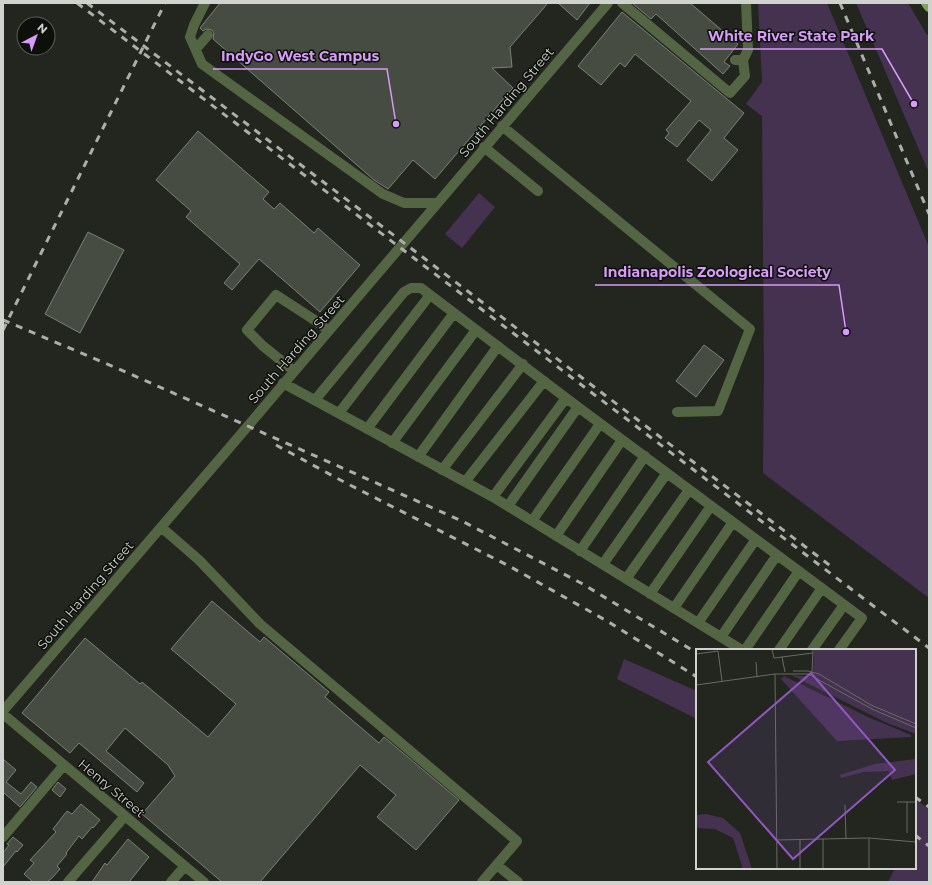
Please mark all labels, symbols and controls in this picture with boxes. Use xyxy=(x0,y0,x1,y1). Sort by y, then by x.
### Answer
north arrow xyxy=(16,16,56,56)
text: N xyxy=(35,20,51,37)
callout: White River State Park xyxy=(700,23,882,49)
text: White River State Park xyxy=(708,27,875,45)
callout: IndyGo West Campus xyxy=(213,43,387,69)
street label: South Harding Street xyxy=(455,44,557,160)
text: IndyGo West Campus xyxy=(221,47,380,65)
callout: Indianapolis Zoological Society xyxy=(595,259,839,285)
text: Indianapolis Zoological Society xyxy=(603,263,831,281)
street label: South Harding Street xyxy=(245,292,347,406)
street label: South Harding Street xyxy=(34,538,136,652)
inset map xyxy=(696,649,916,869)
street label: Henry Street xyxy=(75,755,149,821)

